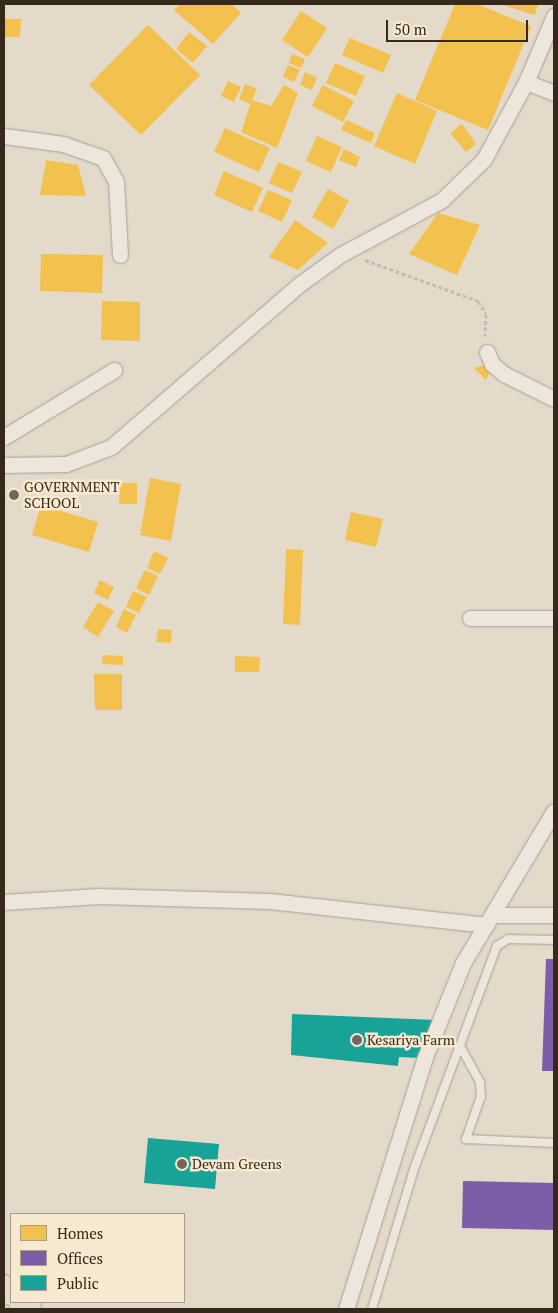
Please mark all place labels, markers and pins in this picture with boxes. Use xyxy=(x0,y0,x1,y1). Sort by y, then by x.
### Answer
place label: GOVERNMENT SCHOOL xyxy=(24,479,120,512)
marker: GOVERNMENT SCHOOL xyxy=(8,489,20,501)
place label: Kesariya Farm xyxy=(367,1032,455,1048)
marker: Kesariya Farm xyxy=(351,1034,363,1046)
place label: Devam Greens xyxy=(192,1156,282,1172)
marker: Devam Greens xyxy=(176,1158,188,1170)

